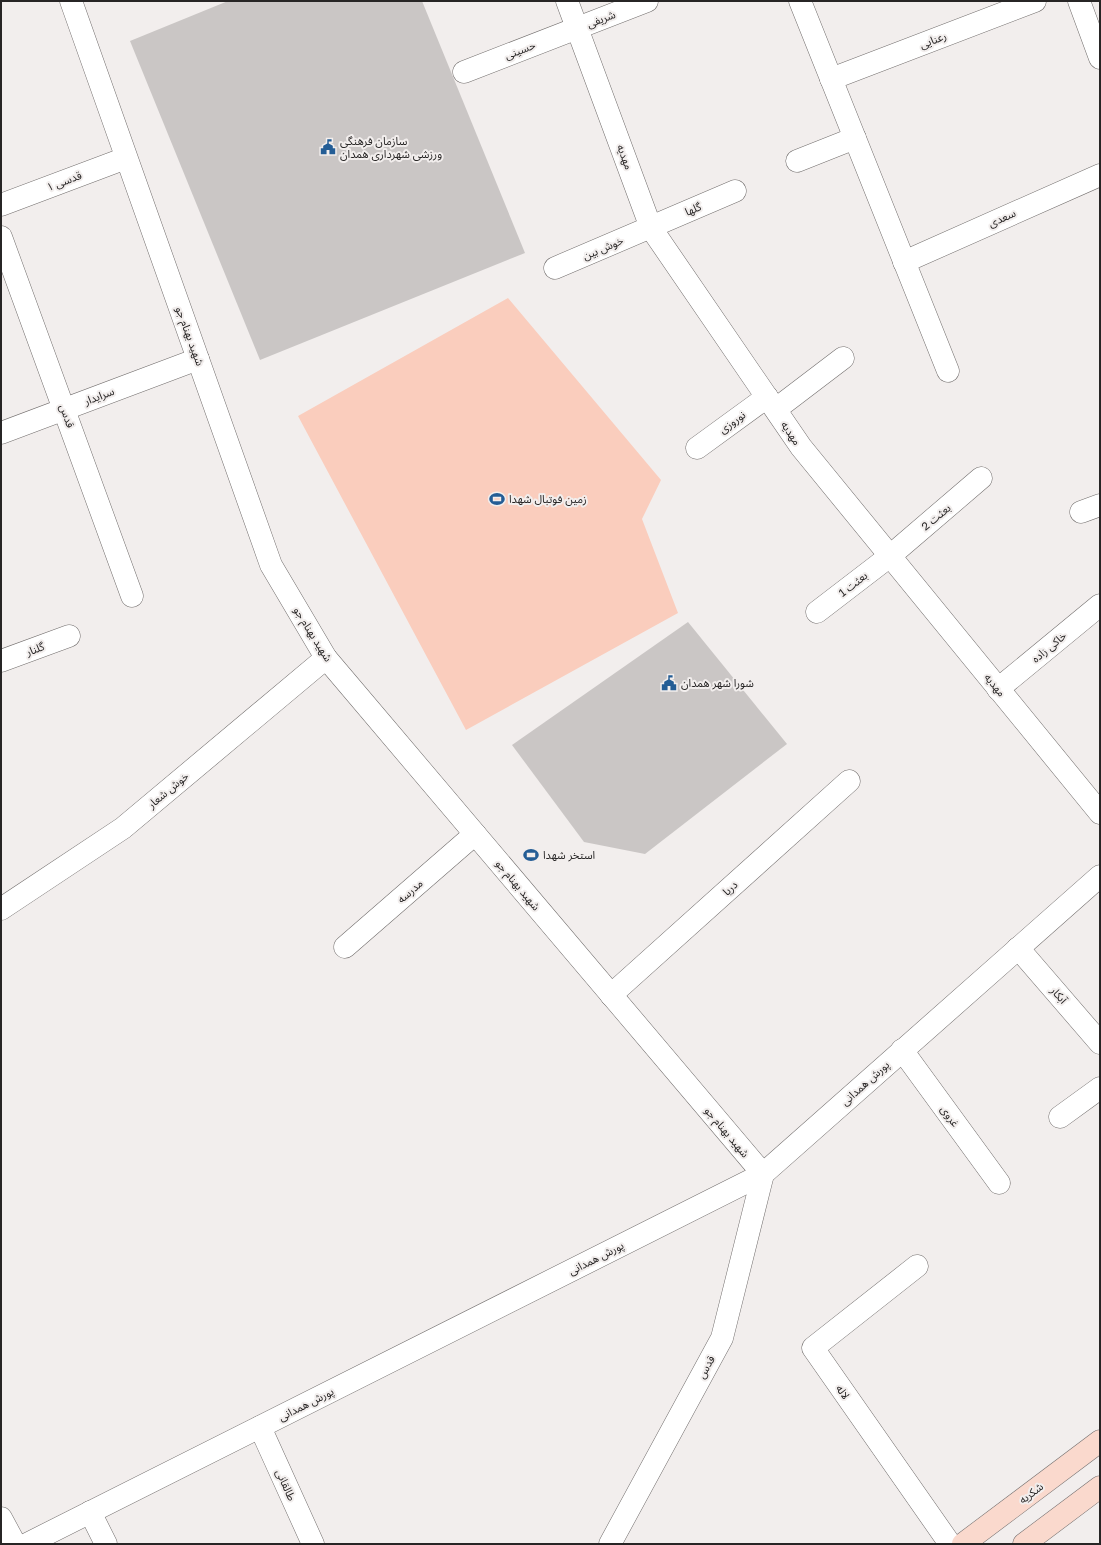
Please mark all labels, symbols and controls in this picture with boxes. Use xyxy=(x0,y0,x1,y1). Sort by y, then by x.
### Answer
street label: شریفی xyxy=(585,7,618,31)
street label: رعنایی xyxy=(918,29,948,52)
street label: حسینی xyxy=(503,38,538,62)
place label: سازمان فرهنگی ورزشی شهرداری همدان xyxy=(340,134,442,161)
public building icon: سازمان فرهنگی ورزشی شهرداری همدان xyxy=(319,138,337,156)
street label: مهدیه xyxy=(614,142,636,172)
street label: قدسی ۱ xyxy=(44,168,84,194)
street label: گلها xyxy=(683,199,703,218)
street label: سعدی xyxy=(986,206,1018,230)
street label: خوش بین xyxy=(581,233,626,263)
street label: شهید بهنام جو xyxy=(172,304,207,368)
street label: سرایدار xyxy=(81,384,116,409)
street label: قدس xyxy=(56,402,78,430)
street label: نوروزی xyxy=(716,408,748,436)
street label: مهدیه xyxy=(778,418,804,448)
sports icon: زمین فوتبال شهدا xyxy=(488,490,506,508)
place label: زمین فوتبال شهدا xyxy=(509,492,587,506)
street label: بعثت 2 xyxy=(918,501,954,533)
street label: بعثت 1 xyxy=(836,568,870,600)
street label: شهید بهنام جو xyxy=(290,604,336,665)
street label: خاکی زاده xyxy=(1029,628,1070,666)
street label: گلنار xyxy=(23,639,47,659)
street label: مهدیه xyxy=(981,671,1009,700)
public building icon: شورا شهر همدان xyxy=(660,674,678,692)
place label: شورا شهر همدان xyxy=(681,676,754,690)
street label: خوش شعار xyxy=(144,768,192,812)
sports icon: استخر شهدا xyxy=(522,846,540,864)
place label: استخر شهدا xyxy=(543,848,595,862)
street label: شهید بهنام جو xyxy=(492,857,544,914)
street label: مدرسه xyxy=(394,876,426,906)
street label: دریا xyxy=(720,878,740,898)
street label: آبکار xyxy=(1047,983,1071,1007)
street label: پورش همدانی xyxy=(838,1058,893,1109)
street label: غروی xyxy=(938,1103,963,1130)
street label: شهید بهنام جو xyxy=(701,1104,753,1161)
street label: پورش همدانی xyxy=(566,1238,627,1279)
street label: قدس xyxy=(694,1353,718,1381)
street label: لاله xyxy=(834,1382,853,1401)
street label: پورش همدانی xyxy=(276,1384,337,1425)
street label: طالقانی xyxy=(273,1467,299,1503)
street label: شکریه xyxy=(1016,1479,1046,1507)

